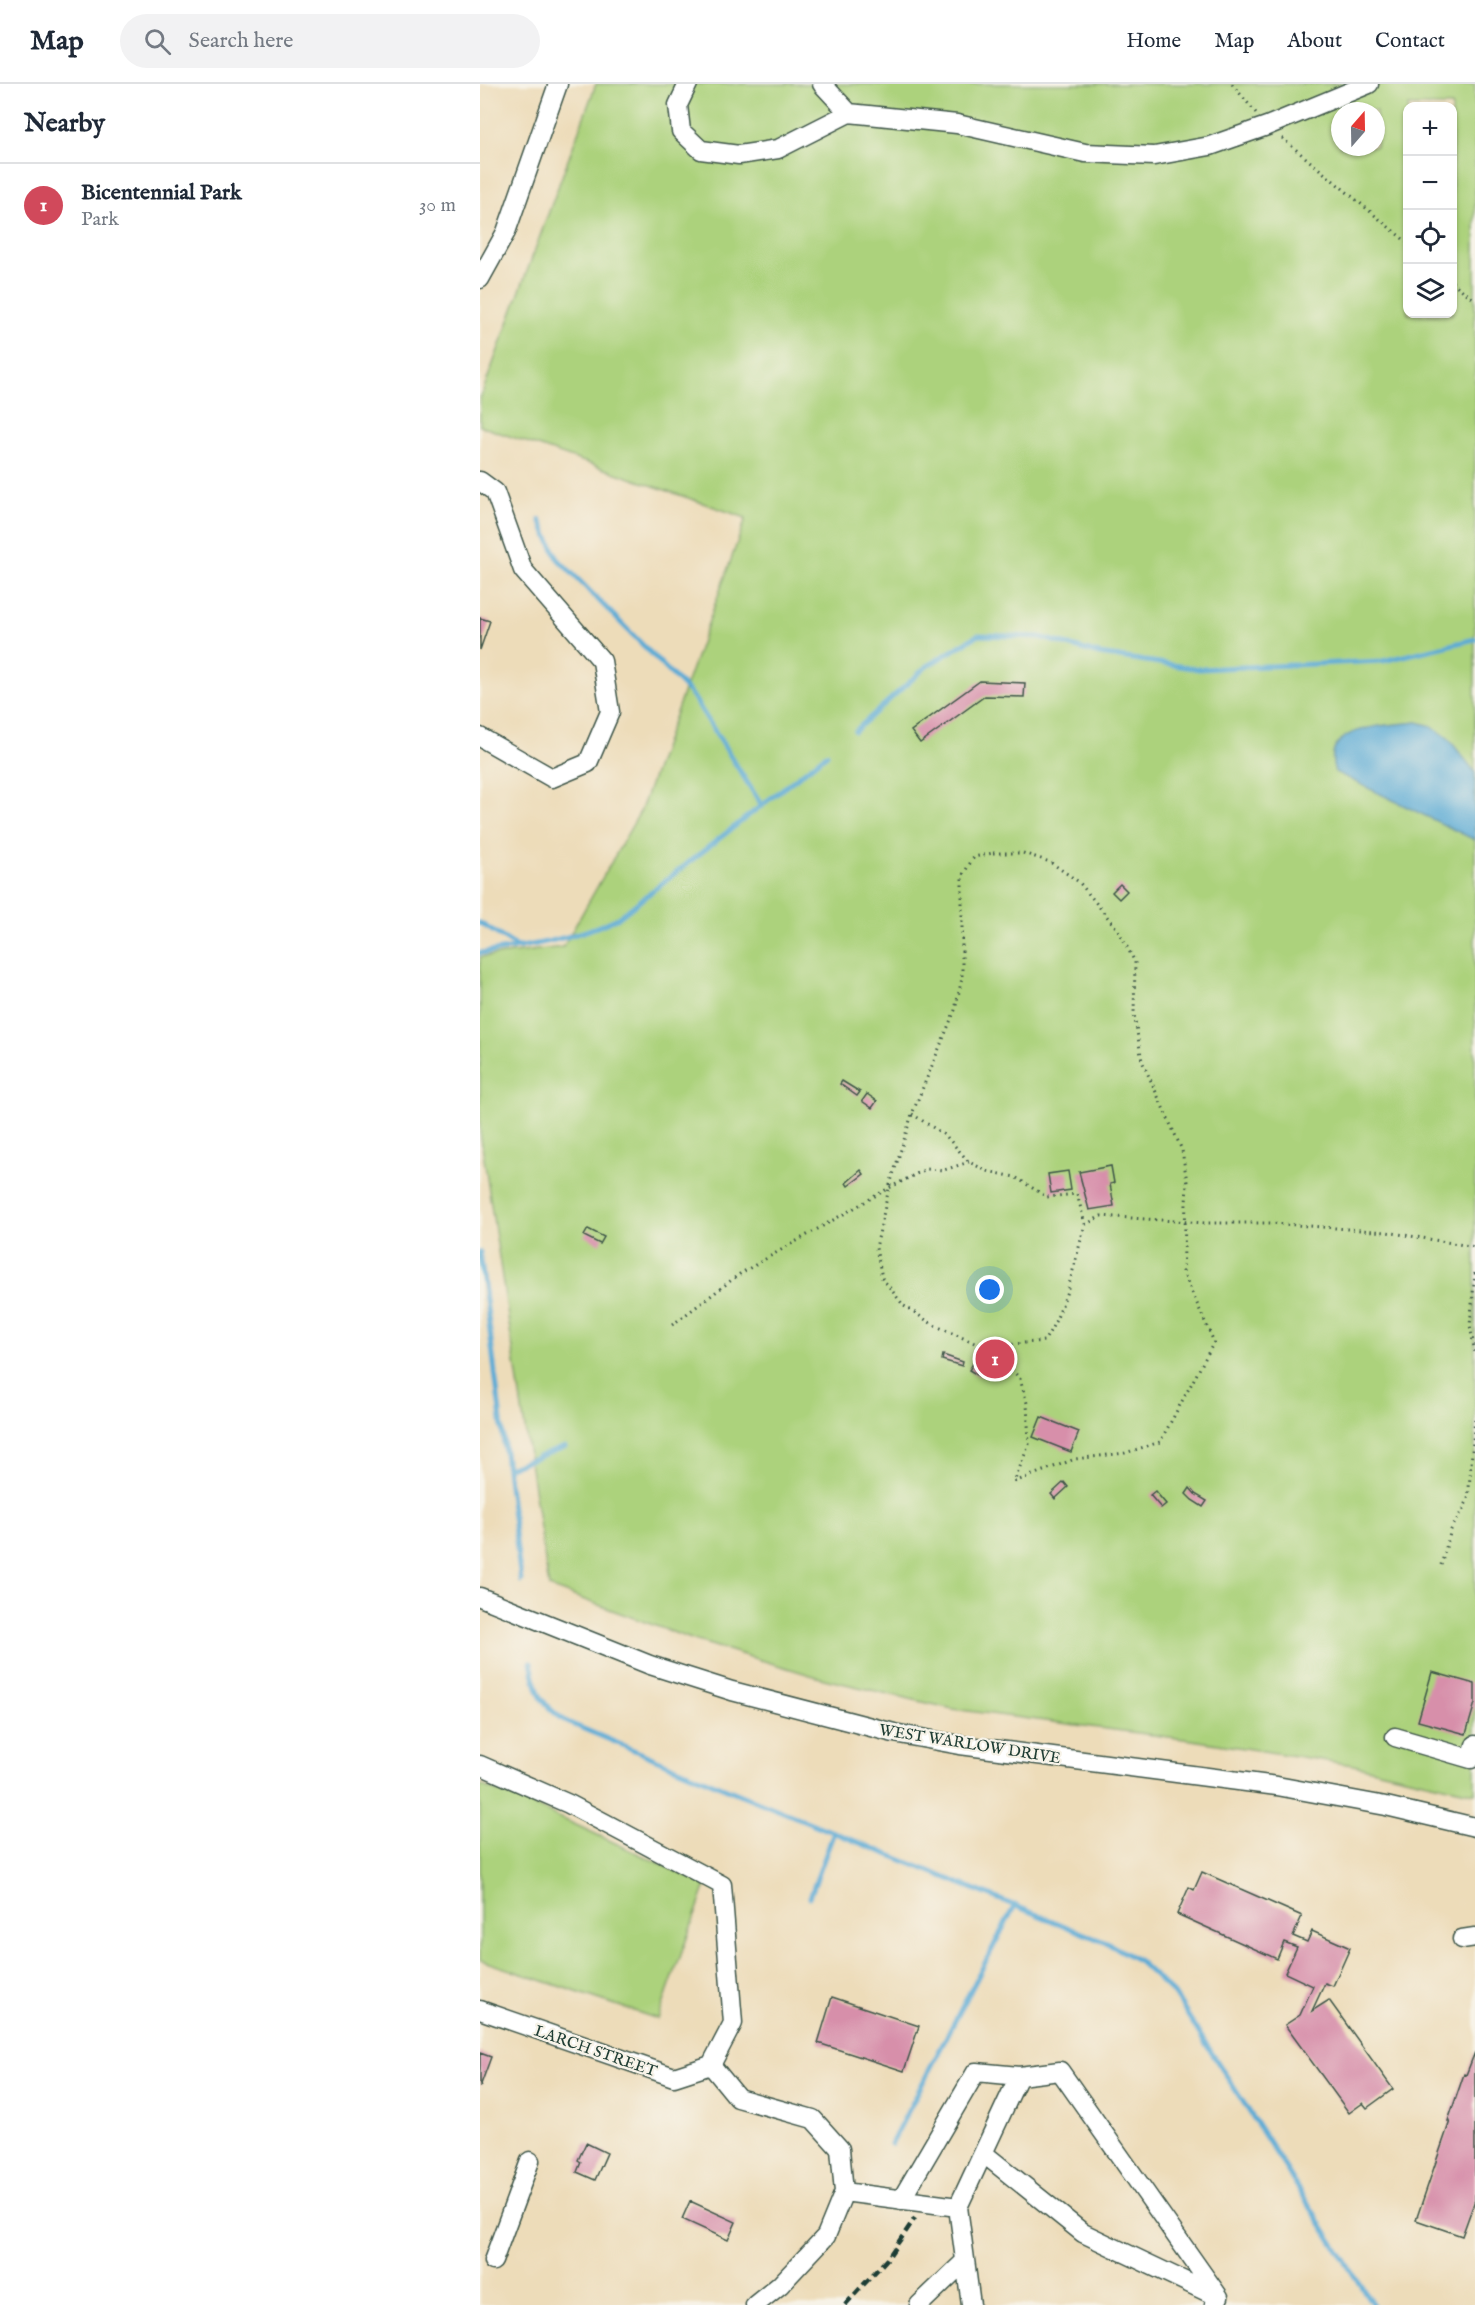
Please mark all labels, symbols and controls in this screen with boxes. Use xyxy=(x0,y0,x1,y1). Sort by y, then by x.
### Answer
search box xyxy=(120,14,540,68)
text: Map xyxy=(30,24,84,59)
icon: search xyxy=(141,25,174,58)
text: Search here xyxy=(189,27,293,55)
text: Home xyxy=(1126,28,1181,55)
text: Map xyxy=(1214,28,1254,55)
text: About xyxy=(1287,28,1342,55)
text: Contact xyxy=(1375,28,1445,55)
north arrow xyxy=(1331,102,1385,156)
map controls xyxy=(1403,102,1457,318)
button: + xyxy=(1403,102,1457,156)
text: Nearby xyxy=(24,107,105,140)
button: − xyxy=(1403,156,1457,210)
text: Bicentennial Park xyxy=(81,179,242,207)
text: 1 xyxy=(40,193,47,218)
text: 30 m xyxy=(419,193,456,218)
text: Park xyxy=(81,207,119,232)
button: locate xyxy=(1403,210,1457,264)
button: layers xyxy=(1403,264,1457,318)
your location xyxy=(975,1275,1004,1304)
pin: 1 xyxy=(976,1336,1014,1382)
street label: WEST WARLOW DRIVE xyxy=(878,1721,1062,1769)
street label: LARCH STREET xyxy=(531,2022,660,2082)

